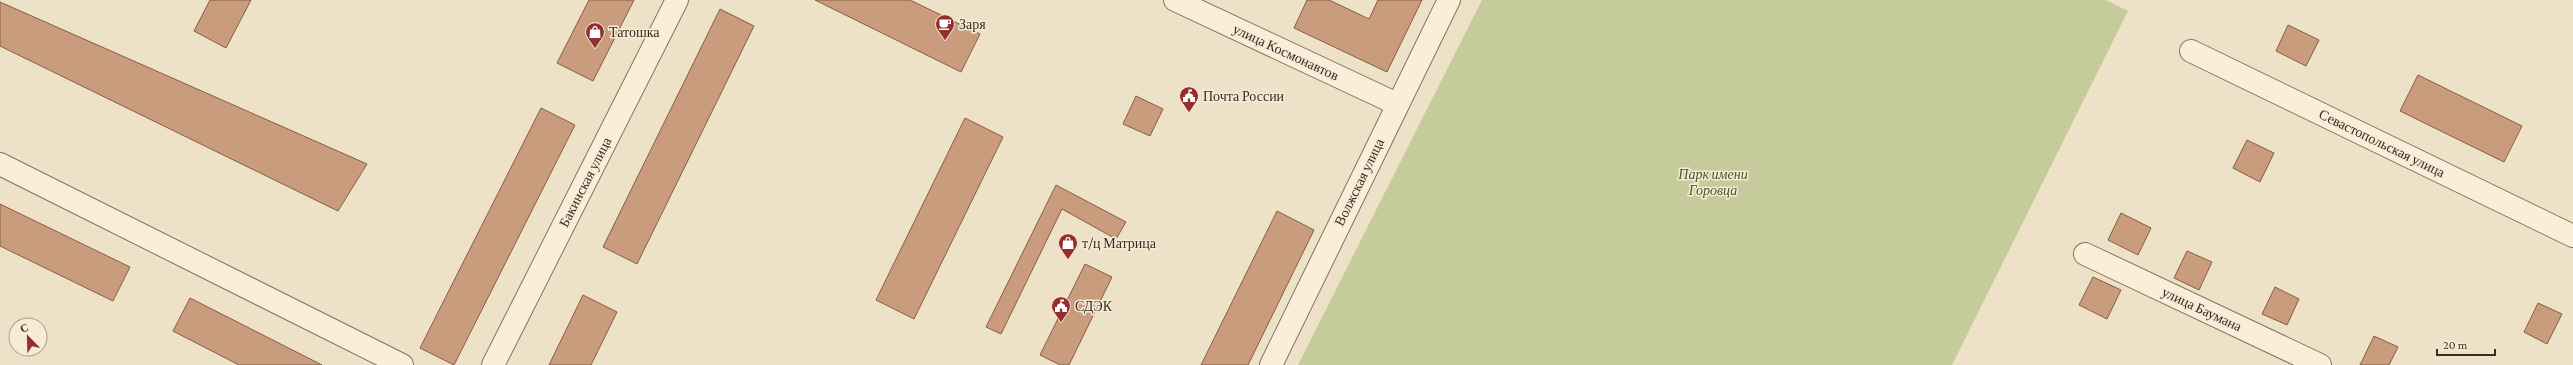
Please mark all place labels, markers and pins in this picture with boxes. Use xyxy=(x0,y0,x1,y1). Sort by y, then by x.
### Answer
cafe icon: Заря xyxy=(934,13,956,41)
place label: Заря xyxy=(959,16,986,32)
shop icon: Татошка xyxy=(584,21,606,49)
place label: Татошка xyxy=(609,24,660,40)
public building icon: Почта России xyxy=(1178,85,1200,113)
place label: Почта России xyxy=(1203,88,1285,104)
shop icon: т/ц Матрица xyxy=(1057,232,1079,260)
place label: т/ц Матрица xyxy=(1082,235,1157,251)
public building icon: СДЭК xyxy=(1050,295,1072,323)
place label: СДЭК xyxy=(1075,298,1113,314)

